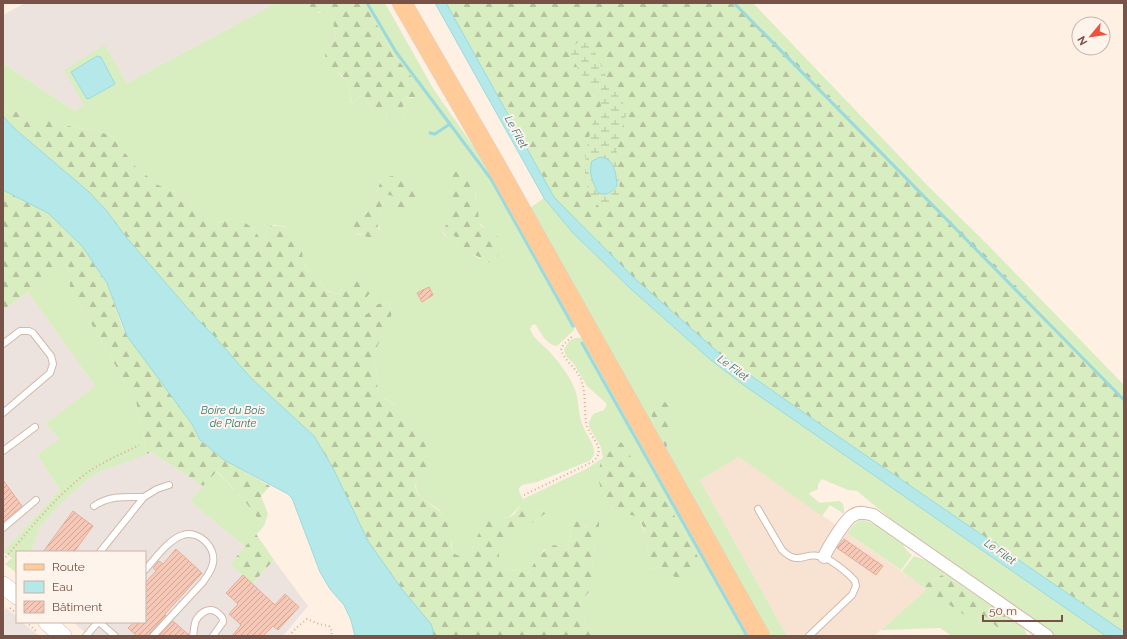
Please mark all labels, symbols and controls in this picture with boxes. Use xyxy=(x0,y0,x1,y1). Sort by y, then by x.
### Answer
north arrow xyxy=(1071,16,1111,56)
text: N xyxy=(1075,34,1090,47)
water label: Le Filet xyxy=(502,113,530,151)
water label: Le Filet xyxy=(715,352,751,384)
water label: Boire du Bois de Plante xyxy=(201,404,265,430)
water label: Le Filet xyxy=(982,537,1019,568)
legend xyxy=(16,551,146,623)
text: Route xyxy=(52,560,85,574)
text: Eau xyxy=(52,580,73,594)
scale bar xyxy=(983,597,1062,623)
text: Bâtiment xyxy=(52,600,102,614)
text: 50 m xyxy=(989,604,1017,618)

